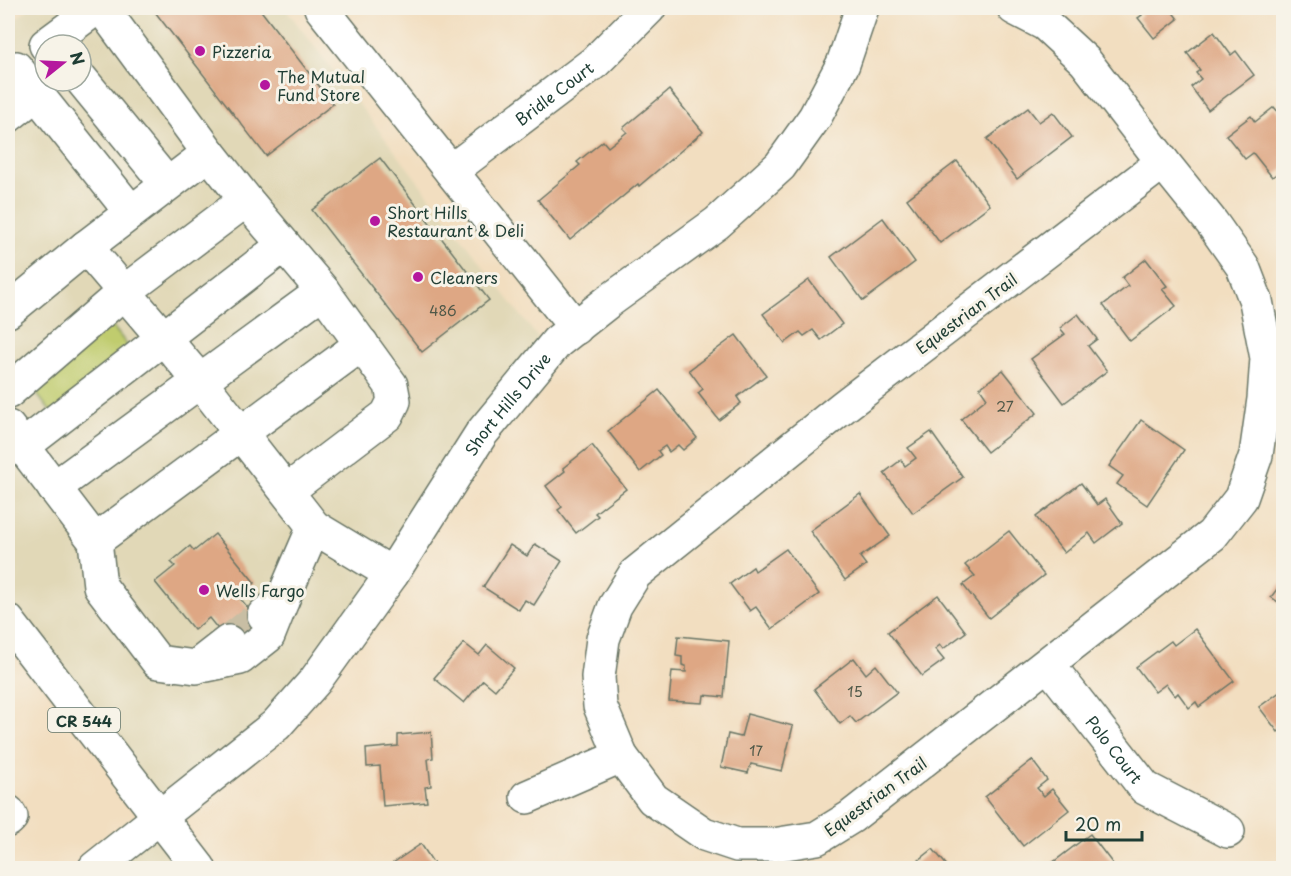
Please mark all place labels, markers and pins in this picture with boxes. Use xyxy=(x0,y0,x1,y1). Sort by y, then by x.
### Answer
place label: Pizzeria xyxy=(212,39,271,63)
marker: Pizzeria xyxy=(193,44,207,58)
place label: The Mutual Fund Store xyxy=(277,64,365,106)
marker: The Mutual Fund Store xyxy=(258,78,272,92)
place label: Short Hills Restaurant & Deli xyxy=(387,200,524,242)
marker: Short Hills Restaurant & Deli xyxy=(368,214,382,228)
place label: Cleaners xyxy=(430,265,498,289)
marker: Cleaners xyxy=(411,270,425,284)
place label: Wells Fargo xyxy=(216,578,305,602)
marker: Wells Fargo xyxy=(197,583,211,597)

